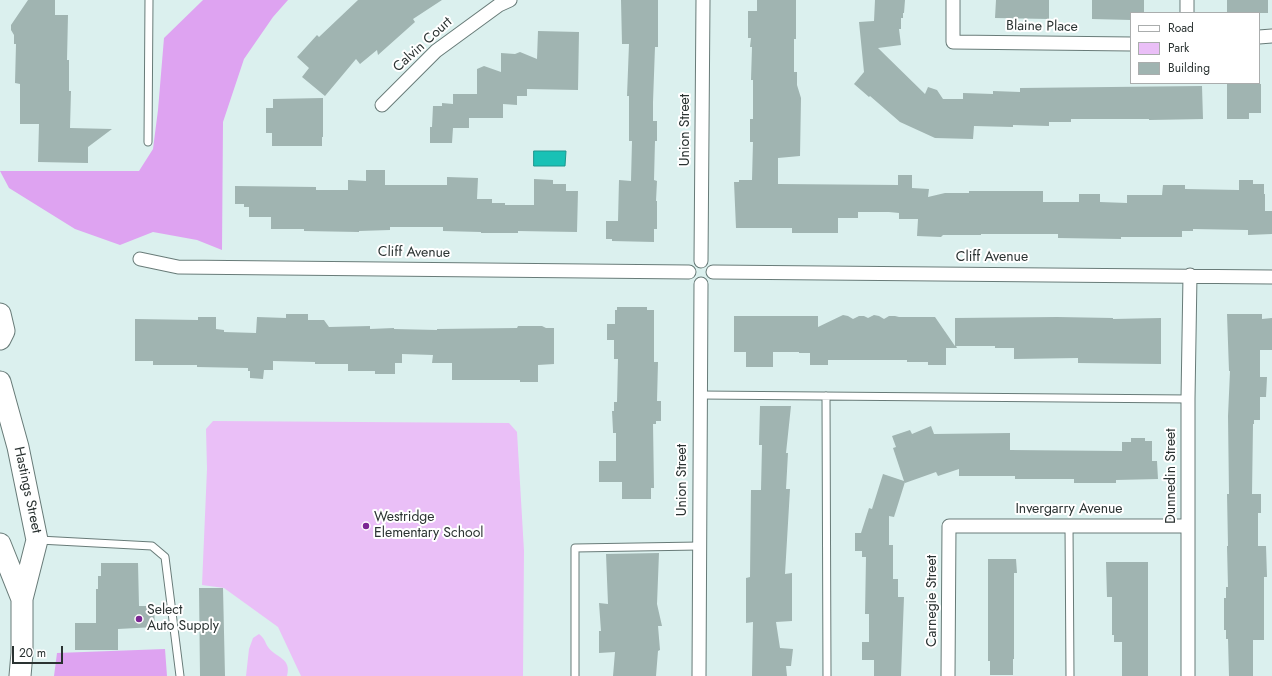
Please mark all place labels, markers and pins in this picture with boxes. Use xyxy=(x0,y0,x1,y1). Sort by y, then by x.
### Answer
place label: Westridge Elementary School xyxy=(374,510,484,542)
marker: Westridge Elementary School xyxy=(361,521,371,531)
place label: Select Auto Supply xyxy=(147,603,219,636)
marker: Select Auto Supply xyxy=(134,614,144,624)

